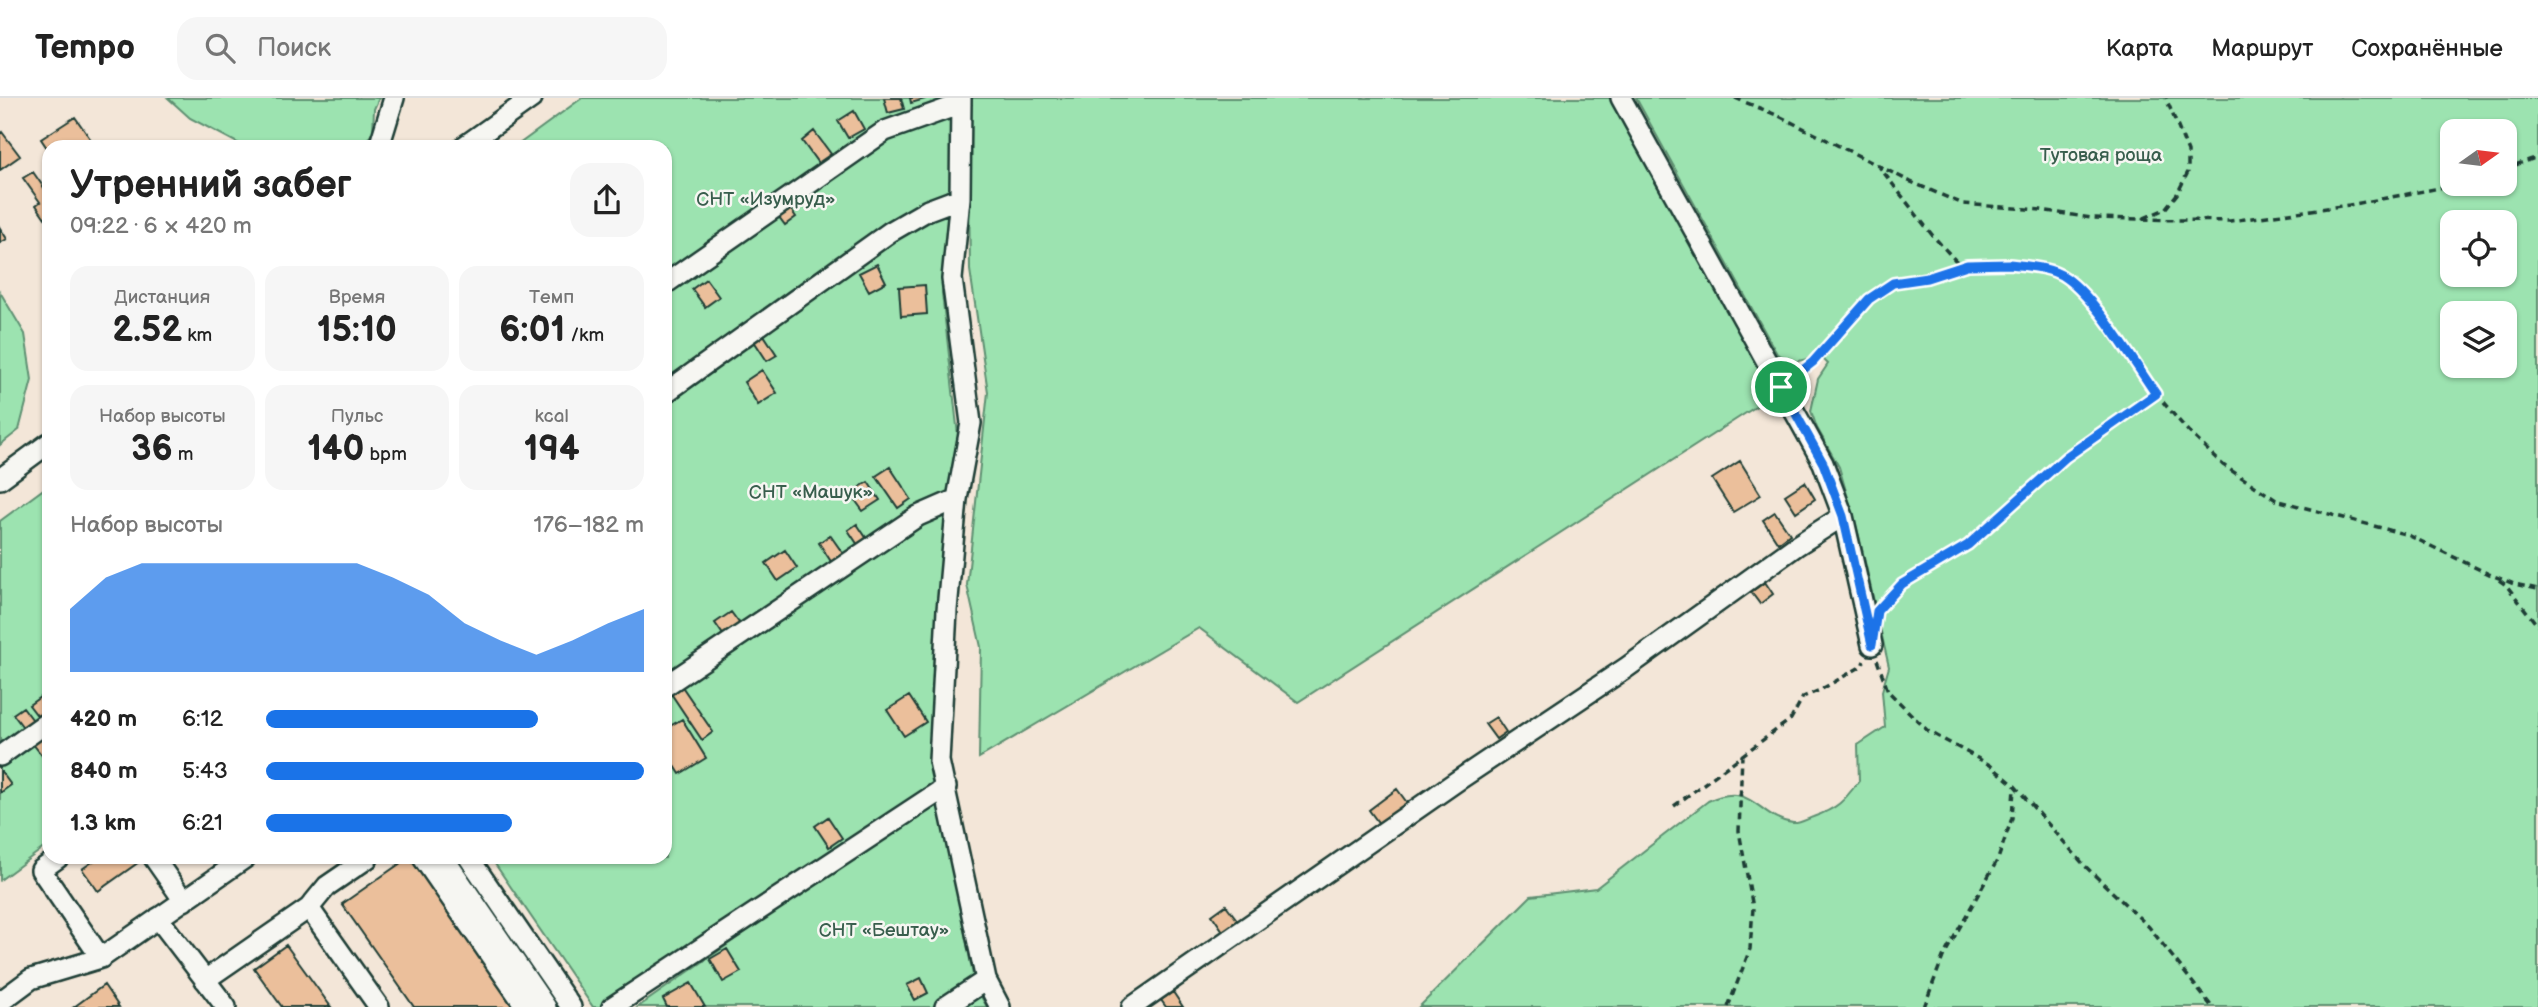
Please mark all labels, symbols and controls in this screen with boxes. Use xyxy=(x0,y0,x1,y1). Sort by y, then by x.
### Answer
search box xyxy=(177,17,667,80)
text: Tempo xyxy=(35,28,135,68)
icon: search xyxy=(201,29,239,67)
text: Поиск xyxy=(257,33,331,64)
text: Карта xyxy=(2106,34,2173,63)
text: Маршрут xyxy=(2211,34,2313,63)
text: Сохранённые xyxy=(2351,34,2503,63)
north arrow xyxy=(2440,119,2516,196)
map controls xyxy=(2440,119,2517,378)
park label: Тутовая роща xyxy=(2040,144,2162,167)
text: Утренний забег xyxy=(70,163,352,208)
button: share xyxy=(570,163,644,237)
park label: СНТ «Изумруд» xyxy=(696,188,836,211)
button: locate xyxy=(2440,210,2517,287)
text: 09:22 · 6 × 420 m xyxy=(70,212,252,240)
text: Дистанция xyxy=(114,286,210,309)
text: Время xyxy=(329,286,385,309)
text: Темп xyxy=(529,286,574,309)
button: layers xyxy=(2440,301,2517,378)
text: 2.52 xyxy=(112,309,182,352)
text: 15:10 xyxy=(317,309,397,352)
text: 6:01 xyxy=(499,309,565,352)
text: km xyxy=(182,324,212,347)
text: /km xyxy=(565,324,604,347)
pin xyxy=(1751,357,1811,417)
icon: arrive xyxy=(1762,368,1800,406)
text: Набор высоты xyxy=(99,405,226,428)
text: Пульс xyxy=(331,405,383,428)
text: kcal xyxy=(535,405,569,428)
text: 36 xyxy=(131,428,173,471)
text: 140 xyxy=(307,428,364,471)
text: 194 xyxy=(524,428,580,471)
text: m xyxy=(173,443,194,466)
text: bpm xyxy=(364,443,407,466)
park label: СНТ «Машук» xyxy=(749,481,873,504)
text: Набор высоты xyxy=(70,511,223,539)
text: 176–182 m xyxy=(533,511,644,539)
text: 420 m xyxy=(70,705,137,733)
text: 6:12 xyxy=(182,705,223,733)
text: 840 m xyxy=(70,757,138,785)
text: 5:43 xyxy=(182,757,228,785)
text: 1.3 km xyxy=(70,809,136,837)
text: 6:21 xyxy=(182,809,223,837)
park label: СНТ «Бештау» xyxy=(819,919,949,942)

